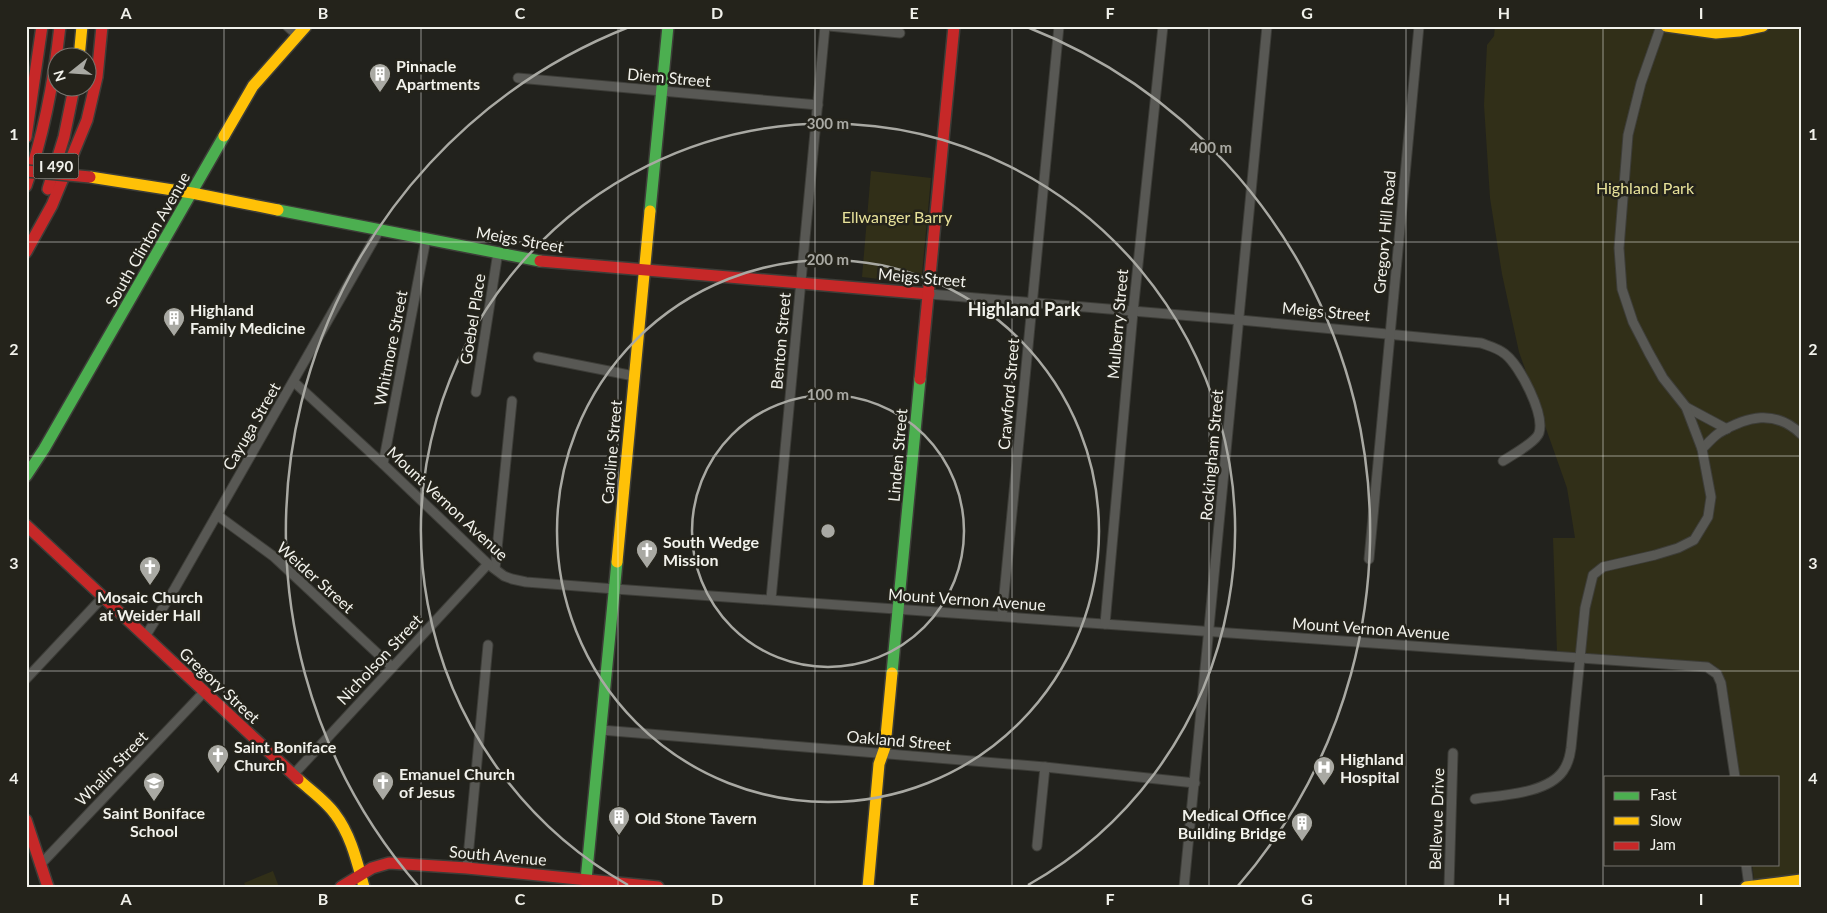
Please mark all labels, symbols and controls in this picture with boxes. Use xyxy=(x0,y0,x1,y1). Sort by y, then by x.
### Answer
text: A xyxy=(119,3,132,22)
text: B xyxy=(318,3,328,22)
text: C xyxy=(515,3,526,22)
text: D xyxy=(711,3,723,22)
text: E xyxy=(909,3,919,22)
text: F xyxy=(1105,3,1115,22)
text: G xyxy=(1301,3,1313,22)
text: H xyxy=(1498,3,1510,22)
text: I xyxy=(1699,3,1703,22)
north arrow xyxy=(48,48,98,98)
place label: Pinnacle Apartments xyxy=(395,56,480,93)
building icon: Pinnacle Apartments xyxy=(368,62,392,93)
street label: Diem Street xyxy=(626,64,712,90)
text: N xyxy=(49,68,69,84)
text: 300 m xyxy=(807,114,849,132)
text: 1 xyxy=(9,124,19,143)
text: 1 xyxy=(1808,124,1818,143)
text: 400 m xyxy=(1190,138,1232,156)
road number: I 490 xyxy=(34,154,78,178)
street label: South Clinton Avenue xyxy=(101,168,193,310)
street label: Gregory Hill Road xyxy=(1369,170,1399,294)
park label: Highland Park xyxy=(1596,178,1695,197)
park label: Ellwanger Barry xyxy=(842,207,953,226)
street label: Meigs Street xyxy=(475,222,565,256)
text: 200 m xyxy=(807,250,849,268)
street label: Meigs Street xyxy=(877,264,967,290)
street label: Mulberry Street xyxy=(1103,268,1131,380)
street label: Goebel Place xyxy=(455,272,489,366)
street label: Whitmore Street xyxy=(369,288,411,407)
street label: Benton Street xyxy=(766,291,794,390)
district label: Highland Park xyxy=(968,298,1081,320)
street label: Meigs Street xyxy=(1281,298,1371,324)
place label: Highland Family Medicine xyxy=(190,300,306,337)
building icon: Highland Family Medicine xyxy=(162,306,186,337)
street label: Crawford Street xyxy=(994,337,1022,451)
text: 2 xyxy=(9,339,19,358)
text: 2 xyxy=(1808,339,1818,358)
street label: Cayuga Street xyxy=(218,379,284,473)
text: 100 m xyxy=(807,385,849,403)
street label: Rockingham Street xyxy=(1196,388,1226,521)
street label: Caroline Street xyxy=(597,399,625,505)
street label: Linden Street xyxy=(883,407,911,502)
street label: Mount Vernon Avenue xyxy=(384,442,512,564)
centre of rings xyxy=(819,522,837,540)
place label: South Wedge Mission xyxy=(663,532,759,569)
street label: Weider Street xyxy=(274,537,359,617)
church icon: South Wedge Mission xyxy=(635,538,659,569)
text: 3 xyxy=(9,553,19,572)
text: 3 xyxy=(1808,553,1818,572)
church icon: Mosaic Church at Weider Hall xyxy=(138,555,162,586)
street label: Mount Vernon Avenue xyxy=(888,584,1046,614)
place label: Mosaic Church at Weider Hall xyxy=(97,587,203,624)
street label: Nicholson Street xyxy=(332,610,426,708)
street label: Mount Vernon Avenue xyxy=(1292,613,1450,643)
street label: Gregory Street xyxy=(176,643,264,727)
street label: Oakland Street xyxy=(846,726,952,754)
street label: Whalin Street xyxy=(71,727,151,809)
place label: Saint Boniface Church xyxy=(234,737,337,774)
church icon: Saint Boniface Church xyxy=(206,743,230,774)
place label: Highland Hospital xyxy=(1340,749,1404,786)
hospital icon: Highland Hospital xyxy=(1312,755,1336,786)
place label: Emanuel Church of Jesus xyxy=(399,764,515,801)
text: 4 xyxy=(9,768,19,787)
street label: Bellevue Drive xyxy=(1425,768,1447,870)
text: 4 xyxy=(1808,768,1818,787)
church icon: Emanuel Church of Jesus xyxy=(371,770,395,801)
school or university icon: Saint Boniface School xyxy=(142,771,166,802)
legend xyxy=(1604,776,1780,866)
text: Fast xyxy=(1650,785,1677,803)
place label: Saint Boniface School xyxy=(103,803,206,840)
building icon: Old Stone Tavern xyxy=(607,805,631,836)
place label: Medical Office Building Bridge xyxy=(1178,805,1286,842)
place label: Old Stone Tavern xyxy=(635,808,757,827)
building icon: Medical Office Building Bridge xyxy=(1290,811,1314,842)
text: Slow xyxy=(1650,811,1682,829)
text: Jam xyxy=(1650,835,1676,853)
street label: South Avenue xyxy=(448,841,548,869)
text: A xyxy=(119,889,132,908)
text: B xyxy=(318,889,328,908)
text: C xyxy=(515,889,526,908)
text: D xyxy=(711,889,723,908)
text: E xyxy=(909,889,919,908)
text: F xyxy=(1105,889,1115,908)
text: G xyxy=(1301,889,1313,908)
text: H xyxy=(1498,889,1510,908)
text: I xyxy=(1699,889,1703,908)

